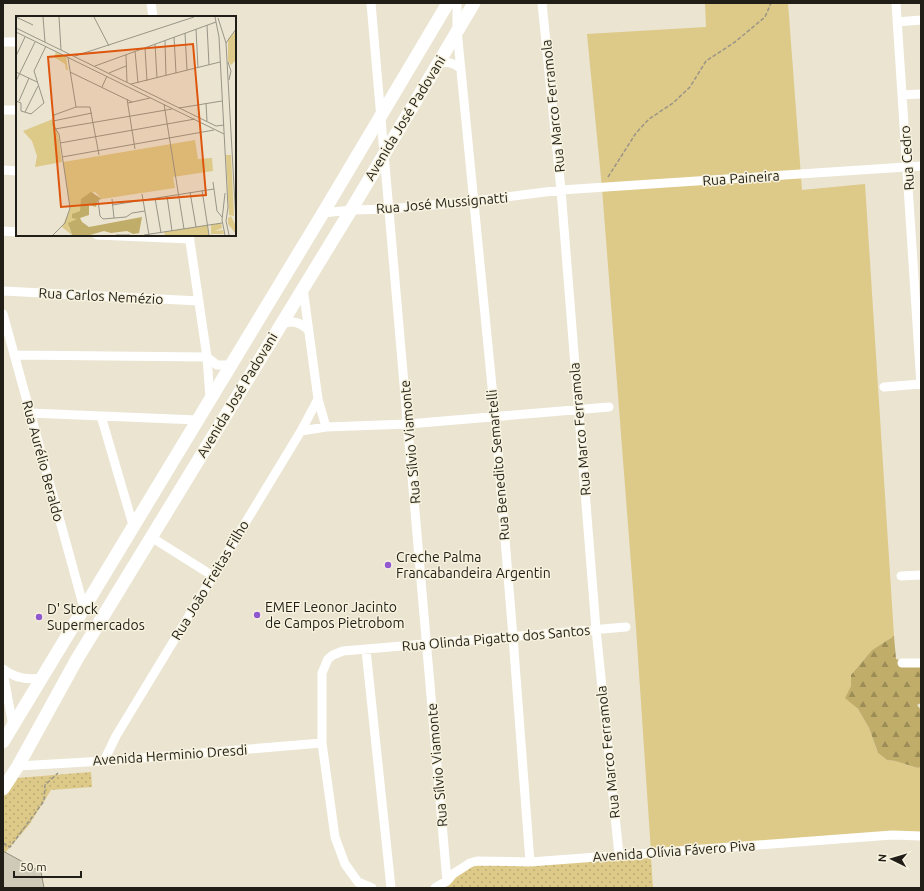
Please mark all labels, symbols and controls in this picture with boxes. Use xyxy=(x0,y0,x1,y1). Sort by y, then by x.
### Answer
inset map xyxy=(16,16,236,236)
street label: Rua Marco Ferramola xyxy=(538,39,568,173)
street label: Avenida José Padovani xyxy=(361,53,449,183)
street label: Rua Cedro xyxy=(897,125,917,191)
street label: Rua Paineira xyxy=(702,167,780,189)
street label: Rua José Mussignatti xyxy=(375,189,509,217)
street label: Rua Carlos Nemézio xyxy=(38,285,164,307)
street label: Avenida José Padovani xyxy=(193,330,281,460)
street label: Rua Marco Ferramola xyxy=(566,362,594,496)
street label: Rua Sílvio Viamonte xyxy=(397,379,423,505)
street label: Rua Benedito Semartelli xyxy=(483,389,513,541)
street label: Rua Aurélio Beraldo xyxy=(19,399,67,523)
street label: Rua João Freitas Filho xyxy=(168,517,252,643)
place label: Creche Palma Francabandeira Argentin xyxy=(396,549,551,581)
marker: Creche Palma Francabandeira Argentin xyxy=(383,560,393,570)
place label: EMEF Leonor Jacinto de Campos Pietrobom xyxy=(265,599,405,631)
place label: D' Stock Supermercados xyxy=(47,601,145,633)
marker: EMEF Leonor Jacinto de Campos Pietrobom xyxy=(252,610,262,620)
marker: D' Stock Supermercados xyxy=(34,612,44,622)
street label: Rua Olinda Pigatto dos Santos xyxy=(401,622,591,654)
street label: Rua Marco Ferramola xyxy=(593,685,623,819)
street label: Rua Sílvio Viamonte xyxy=(424,702,450,828)
street label: Avenida Herminio Dresdi xyxy=(92,742,248,768)
street label: Avenida Olívia Fávero Piva xyxy=(592,837,756,865)
north arrow xyxy=(872,839,912,879)
scale bar xyxy=(14,853,81,879)
text: N xyxy=(876,854,888,863)
text: 50 m xyxy=(20,860,47,873)

